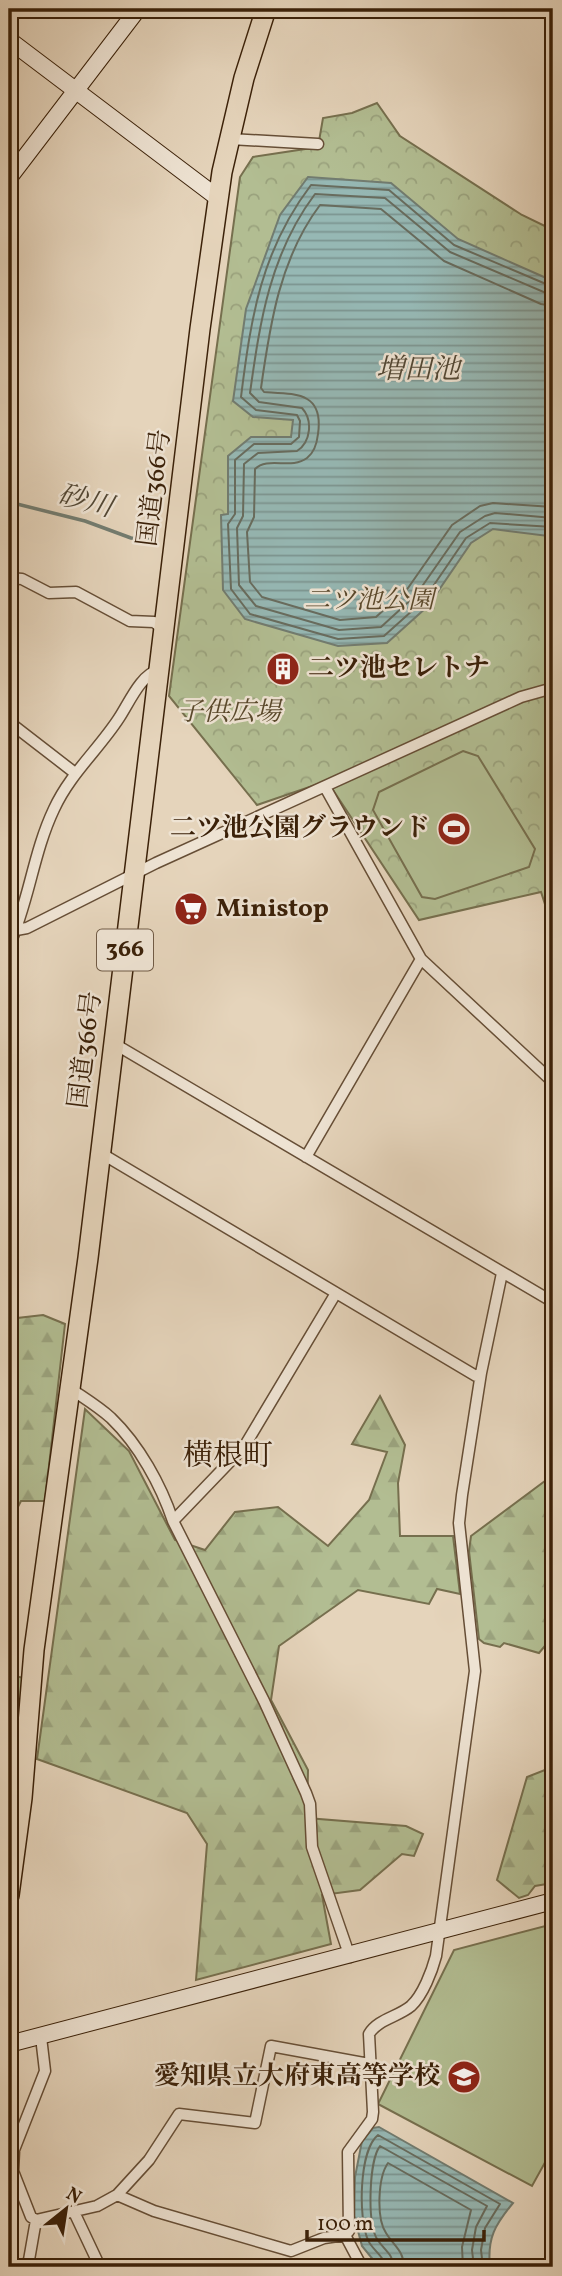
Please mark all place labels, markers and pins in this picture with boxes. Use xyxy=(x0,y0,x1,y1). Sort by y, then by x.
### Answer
building icon: 二ツ池セレトナ xyxy=(264,650,302,688)
place label: 二ツ池セレトナ xyxy=(308,651,490,687)
sports icon: 二ツ池公園グラウンド xyxy=(435,810,473,848)
place label: 二ツ池公園グラウンド xyxy=(170,811,430,847)
supermarket icon: Ministop xyxy=(172,890,210,928)
place label: Ministop xyxy=(216,891,329,927)
school or university icon: 愛知県立大府東高等学校 xyxy=(445,2058,483,2096)
place label: 愛知県立大府東高等学校 xyxy=(154,2059,440,2095)

